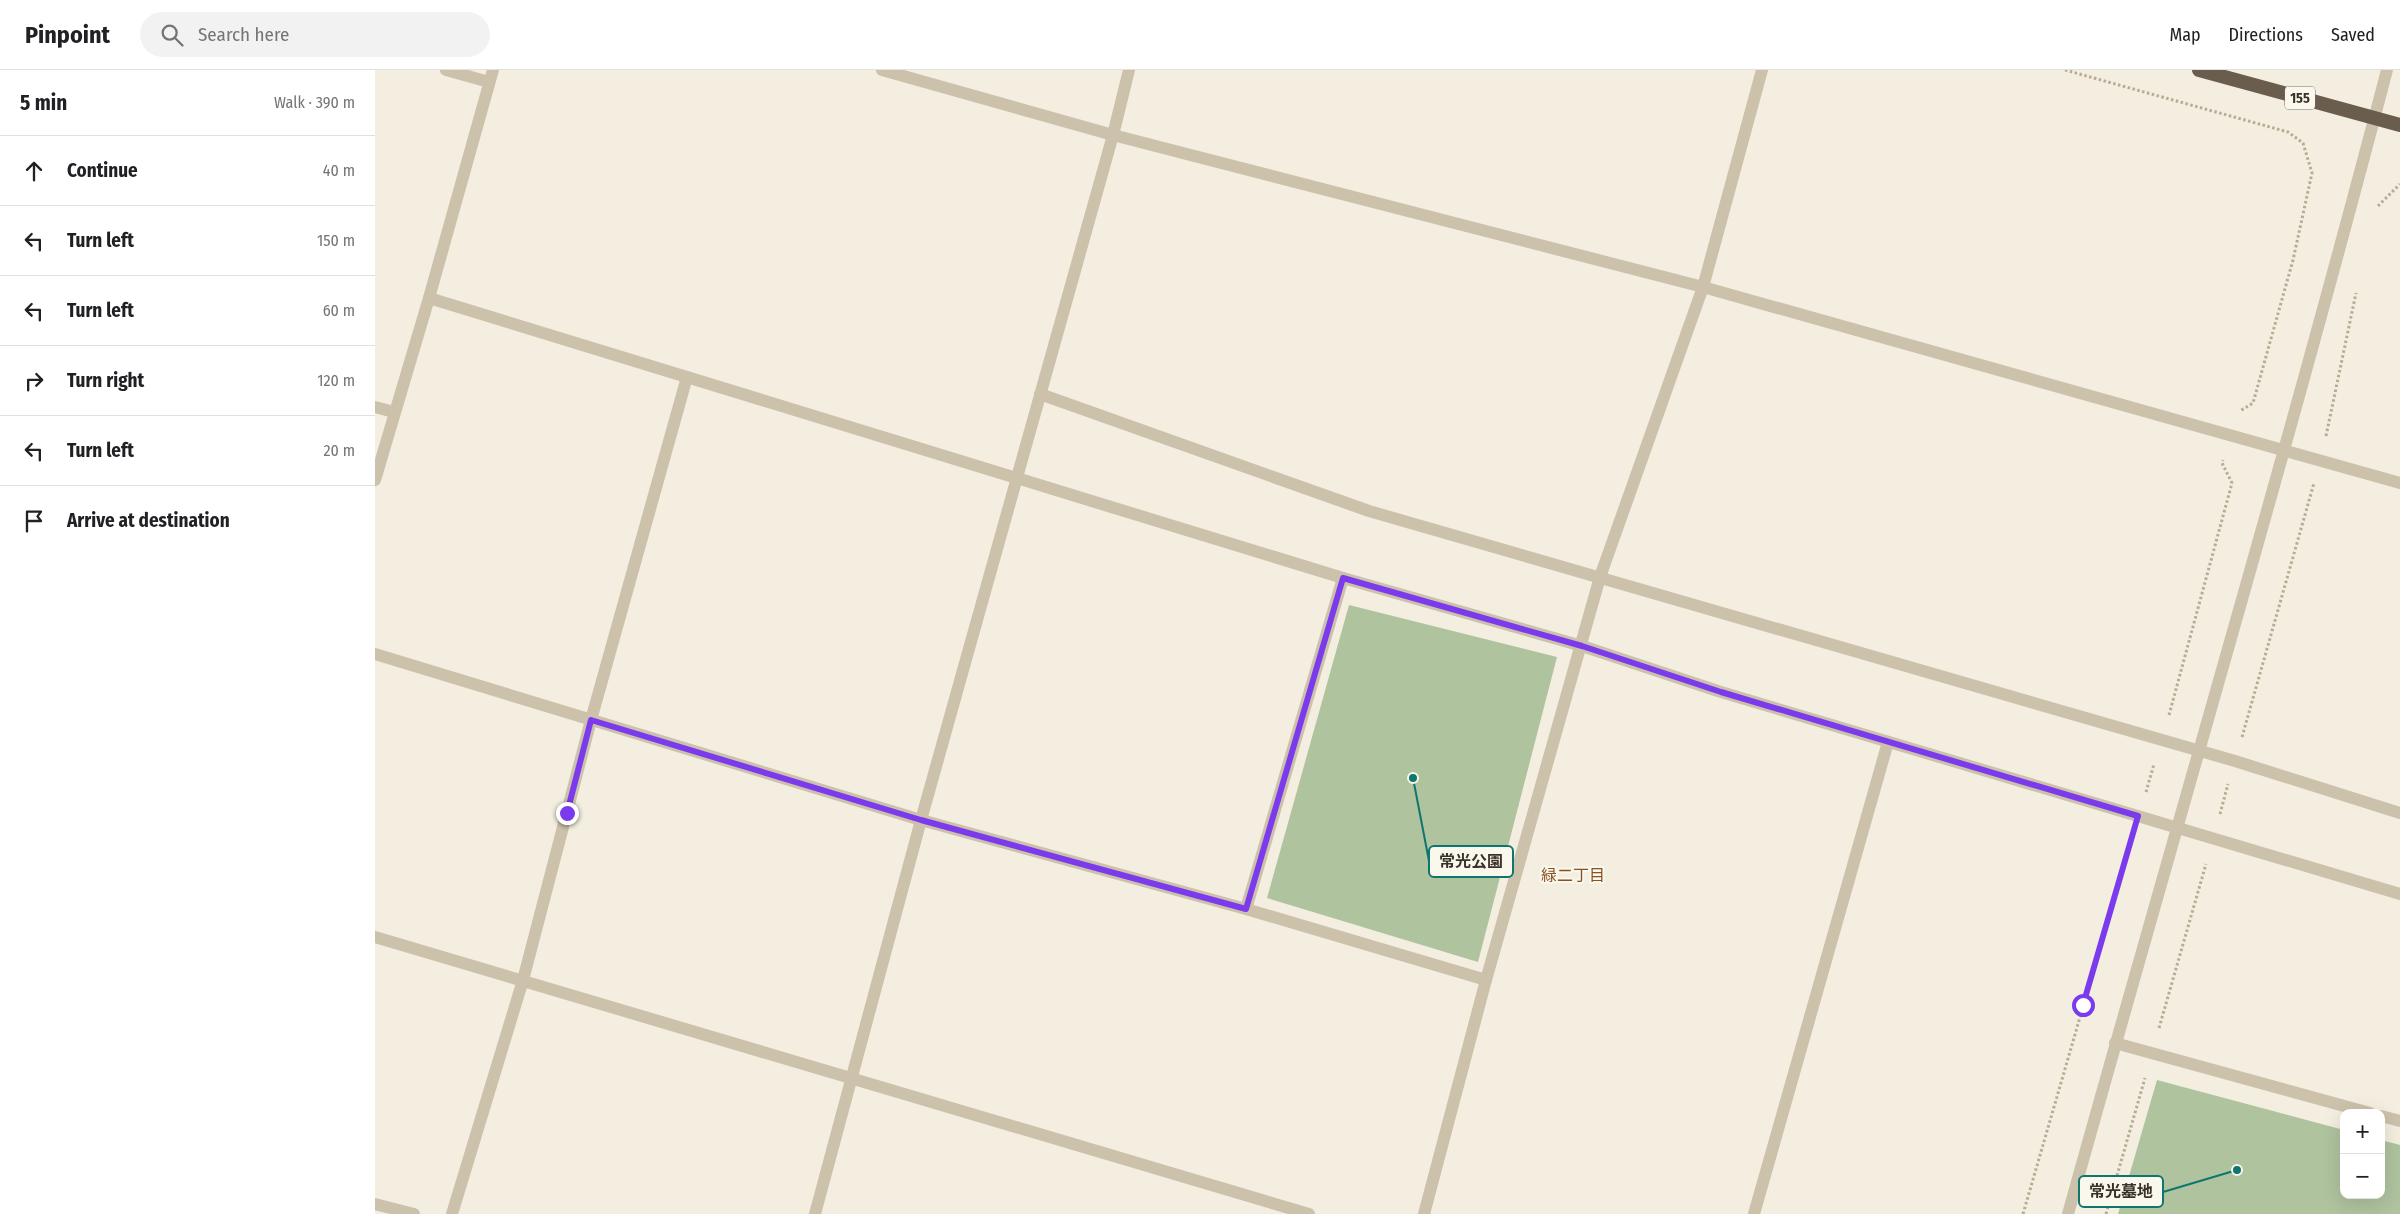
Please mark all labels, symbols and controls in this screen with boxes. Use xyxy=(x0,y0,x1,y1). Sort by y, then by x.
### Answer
search box xyxy=(140,12,490,57)
text: Pinpoint xyxy=(25,21,110,49)
icon: search xyxy=(158,21,186,49)
text: Search here xyxy=(198,23,289,46)
text: Map xyxy=(2169,24,2201,46)
text: Directions xyxy=(2229,24,2303,46)
text: Saved xyxy=(2331,24,2375,46)
road number: 155 xyxy=(2285,86,2315,110)
text: 5 min xyxy=(20,90,67,116)
text: Walk · 390 m xyxy=(274,93,355,112)
icon: ahead xyxy=(20,157,48,185)
text: Continue xyxy=(67,159,138,182)
text: 40 m xyxy=(323,161,355,180)
icon: left xyxy=(20,227,48,255)
text: Turn left xyxy=(67,229,134,252)
text: 150 m xyxy=(317,231,355,250)
icon: left xyxy=(20,297,48,325)
text: Turn left xyxy=(67,299,134,322)
text: 60 m xyxy=(323,301,355,320)
icon: right xyxy=(20,367,48,395)
text: Turn right xyxy=(67,369,144,392)
text: 120 m xyxy=(317,371,355,390)
icon: left xyxy=(20,437,48,465)
text: Turn left xyxy=(67,439,134,462)
text: 20 m xyxy=(324,441,355,460)
icon: arrive xyxy=(20,507,48,535)
text: Arrive at destination xyxy=(67,509,230,532)
route end xyxy=(556,802,579,825)
callout: 常光公園 xyxy=(1429,846,1513,877)
text: 常光公園 xyxy=(1439,852,1503,871)
district label: 緑二丁目 xyxy=(1541,866,1605,885)
route start xyxy=(2072,994,2095,1017)
map controls xyxy=(2340,1109,2385,1199)
button: + xyxy=(2340,1109,2385,1154)
button: − xyxy=(2340,1154,2385,1199)
callout: 常光墓地 xyxy=(2079,1176,2163,1207)
text: 常光墓地 xyxy=(2089,1182,2153,1201)

